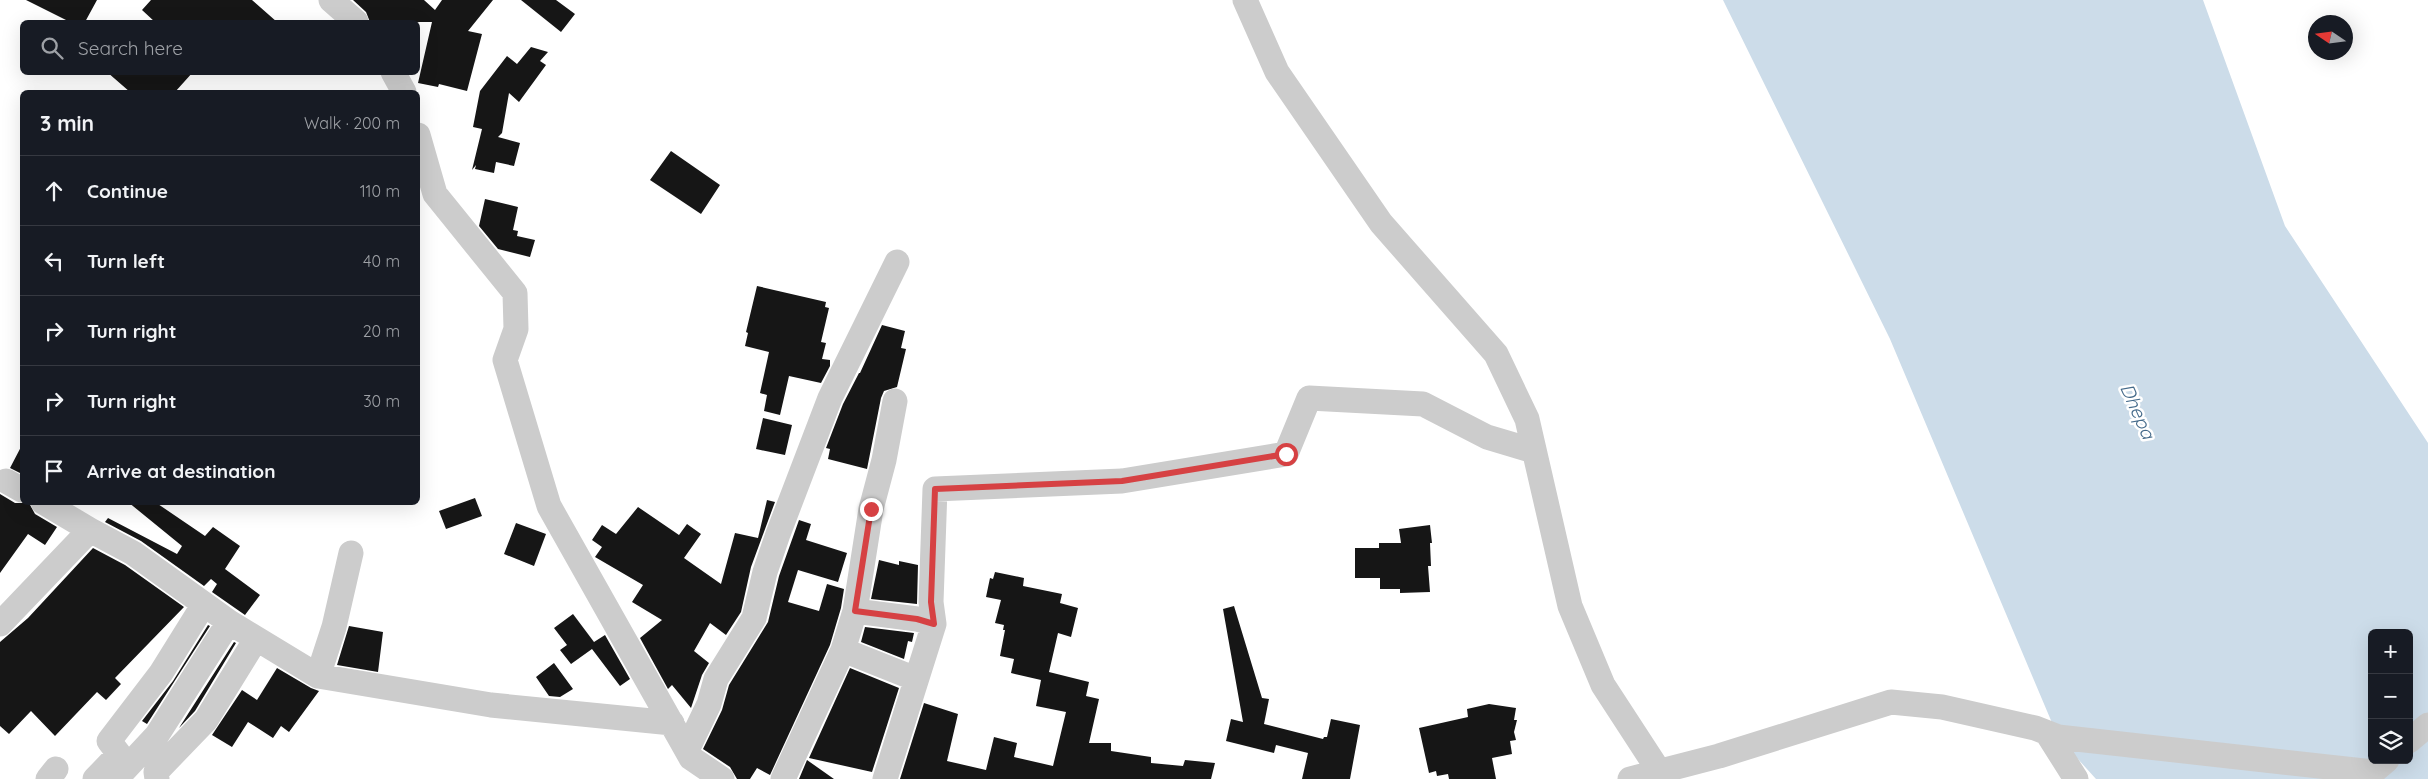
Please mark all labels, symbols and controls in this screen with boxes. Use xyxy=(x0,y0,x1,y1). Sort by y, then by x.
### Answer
north arrow xyxy=(2308,15,2353,60)
search box xyxy=(20,20,420,75)
icon: search xyxy=(38,34,66,62)
text: Search here xyxy=(78,36,183,60)
text: 3 min xyxy=(40,110,94,136)
text: Walk · 200 m xyxy=(304,113,400,133)
icon: ahead xyxy=(40,177,68,205)
text: Continue xyxy=(87,179,168,203)
text: 110 m xyxy=(360,181,400,201)
icon: left xyxy=(40,247,68,275)
text: Turn left xyxy=(87,249,165,273)
text: 40 m xyxy=(363,251,400,271)
icon: right xyxy=(40,317,68,345)
text: Turn right xyxy=(87,319,176,343)
text: 20 m xyxy=(363,321,400,341)
water label: Dhepa xyxy=(2115,380,2161,444)
icon: right xyxy=(40,387,68,415)
text: Turn right xyxy=(87,389,176,413)
text: 30 m xyxy=(363,391,400,411)
route start xyxy=(1275,443,1298,466)
icon: arrive xyxy=(40,457,68,485)
text: Arrive at destination xyxy=(87,459,276,483)
route end xyxy=(860,498,883,521)
map controls xyxy=(2368,629,2413,764)
button: + xyxy=(2368,629,2413,674)
button: − xyxy=(2368,674,2413,719)
button: layers xyxy=(2368,719,2413,764)

